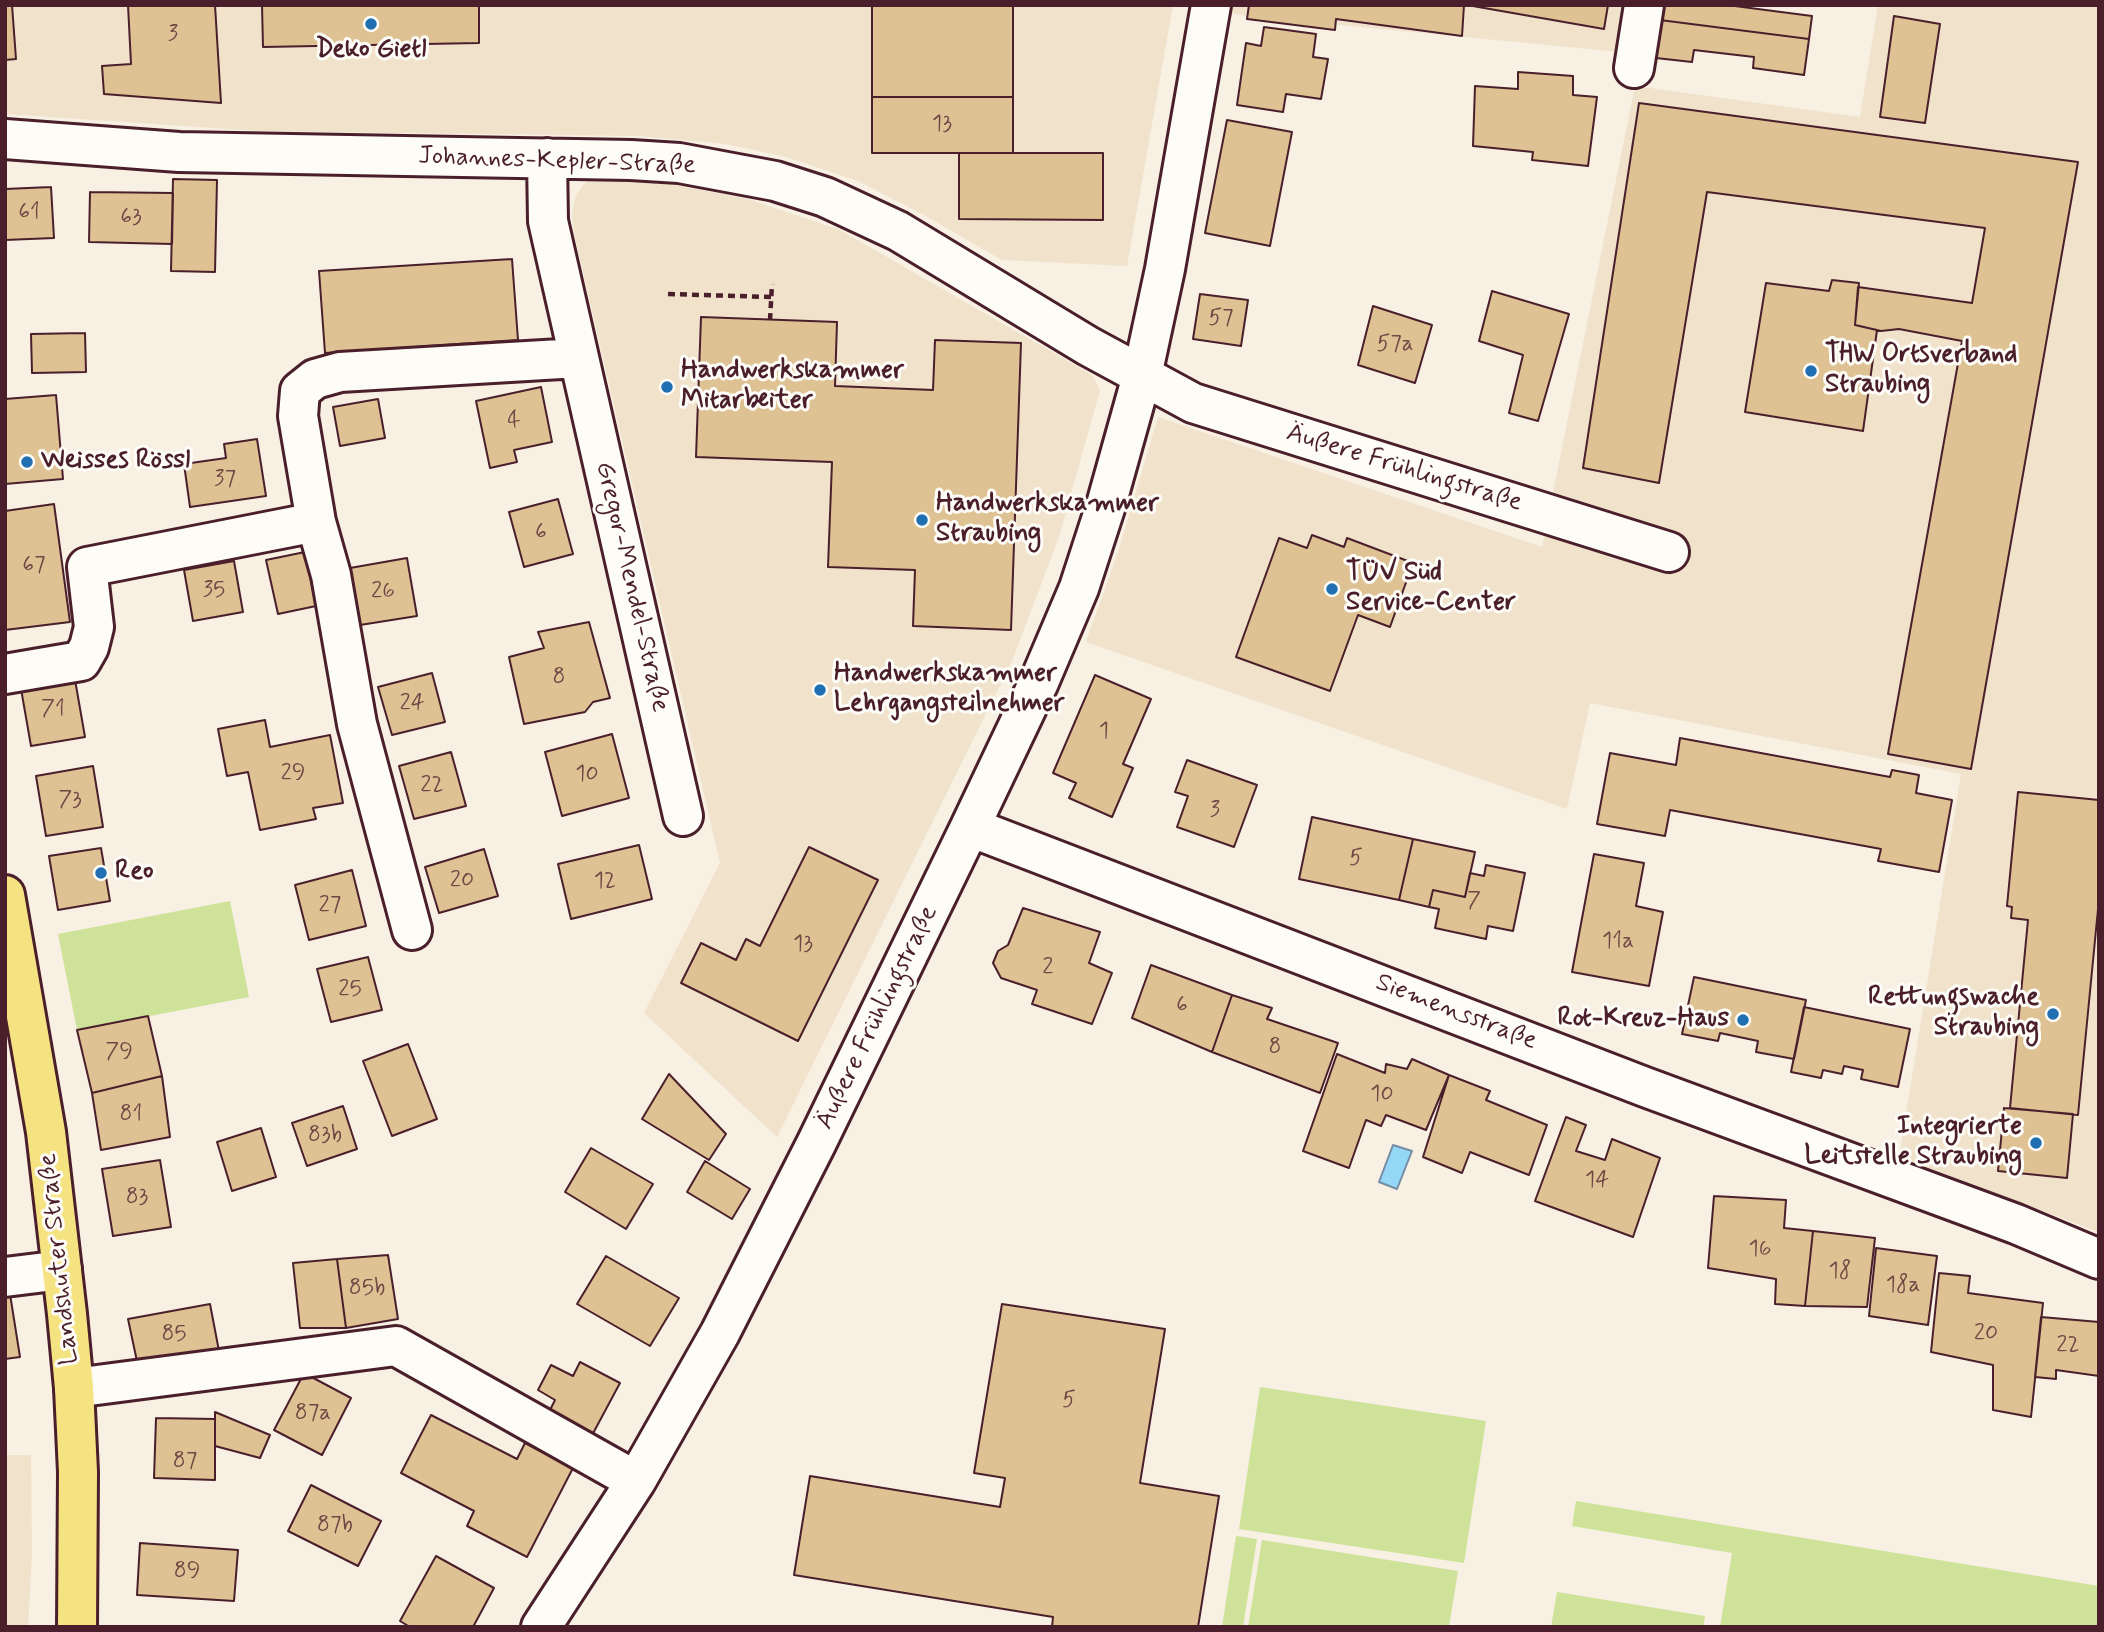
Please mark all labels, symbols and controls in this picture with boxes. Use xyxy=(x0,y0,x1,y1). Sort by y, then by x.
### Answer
marker: Deko Gietl xyxy=(363,16,379,32)
house number: 3 xyxy=(168,21,178,49)
place label: Deko Gietl xyxy=(316,35,426,67)
house number: 13 xyxy=(932,111,952,139)
street label: Johannes-Kepler-Straße xyxy=(418,142,696,182)
house number: 61 xyxy=(18,199,40,227)
house number: 63 xyxy=(120,204,142,232)
house number: 57 xyxy=(1208,305,1234,333)
house number: 57a xyxy=(1376,331,1414,359)
place label: THW Ortsverband Straubing xyxy=(1825,340,2017,402)
place label: Handwerkskammer Mitarbeiter xyxy=(681,356,904,418)
marker: THW Ortsverband Straubing xyxy=(1803,363,1819,379)
marker: Handwerkskammer Mitarbeiter xyxy=(659,379,675,395)
house number: 4 xyxy=(507,407,521,435)
street label: Äußere Frühlingstraße xyxy=(1282,418,1526,520)
place label: Weisses Rössl xyxy=(41,446,190,478)
marker: Weisses Rössl xyxy=(19,454,35,470)
street label: Gregor-Mendel-Straße xyxy=(587,459,675,715)
house number: 37 xyxy=(214,466,236,494)
place label: Handwerkskammer Straubing xyxy=(936,489,1159,550)
marker: Handwerkskammer Straubing xyxy=(914,512,930,528)
house number: 6 xyxy=(535,519,547,547)
house number: 67 xyxy=(22,552,46,580)
place label: TÜV Süd Service-Center xyxy=(1346,558,1516,620)
house number: 35 xyxy=(203,577,225,605)
house number: 26 xyxy=(371,578,395,606)
marker: TÜV Süd Service-Center xyxy=(1324,581,1340,597)
place label: Handwerkskammer Lehrgangsteilnehmer xyxy=(834,659,1064,720)
house number: 8 xyxy=(553,664,565,692)
marker: Handwerkskammer Lehrgangsteilnehmer xyxy=(812,682,828,698)
house number: 24 xyxy=(399,690,425,718)
house number: 71 xyxy=(41,696,65,724)
house number: 1 xyxy=(1099,718,1109,746)
house number: 29 xyxy=(281,760,305,788)
house number: 10 xyxy=(575,761,599,789)
house number: 22 xyxy=(420,772,444,800)
house number: 73 xyxy=(58,787,82,815)
house number: 3 xyxy=(1210,797,1220,825)
house number: 5 xyxy=(1349,845,1363,873)
place label: Reo xyxy=(115,857,154,889)
marker: Reo xyxy=(93,865,109,881)
house number: 20 xyxy=(450,867,474,895)
house number: 12 xyxy=(594,868,616,896)
house number: 7 xyxy=(1467,888,1481,916)
house number: 27 xyxy=(319,892,341,920)
street label: Äußere Frühlingstraße xyxy=(810,901,946,1135)
house number: 11a xyxy=(1602,928,1634,956)
house number: 13 xyxy=(793,931,813,959)
house number: 2 xyxy=(1042,954,1054,982)
street label: Siemensstraße xyxy=(1371,968,1541,1058)
house number: 25 xyxy=(338,976,362,1004)
place label: Rettungswache Straubing xyxy=(1868,983,2039,1044)
house number: 6 xyxy=(1176,992,1188,1020)
place label: Rot-Kreuz-Haus xyxy=(1558,1004,1729,1036)
marker: Rettungswache Straubing xyxy=(2045,1006,2061,1022)
marker: Rot-Kreuz-Haus xyxy=(1735,1012,1751,1028)
house number: 8 xyxy=(1269,1034,1281,1062)
house number: 79 xyxy=(105,1039,133,1067)
house number: 10 xyxy=(1370,1081,1394,1109)
house number: 81 xyxy=(120,1101,142,1129)
place label: Integrierte Leitstelle Straubing xyxy=(1804,1112,2022,1174)
house number: 83b xyxy=(308,1122,342,1150)
marker: Integrierte Leitstelle Straubing xyxy=(2028,1135,2044,1151)
street label: Landshuter Straße xyxy=(33,1152,87,1366)
house number: 14 xyxy=(1585,1167,1609,1195)
house number: 83 xyxy=(126,1184,148,1212)
house number: 16 xyxy=(1749,1236,1771,1264)
house number: 18 xyxy=(1829,1258,1851,1286)
house number: 18a xyxy=(1886,1272,1920,1300)
house number: 85b xyxy=(349,1275,385,1303)
house number: 20 xyxy=(1974,1320,1998,1348)
house number: 85 xyxy=(161,1321,187,1349)
house number: 22 xyxy=(2056,1332,2080,1360)
house number: 5 xyxy=(1062,1387,1076,1415)
house number: 87a xyxy=(295,1400,331,1428)
house number: 87 xyxy=(173,1448,197,1476)
house number: 87b xyxy=(317,1512,353,1540)
house number: 89 xyxy=(174,1558,200,1586)

